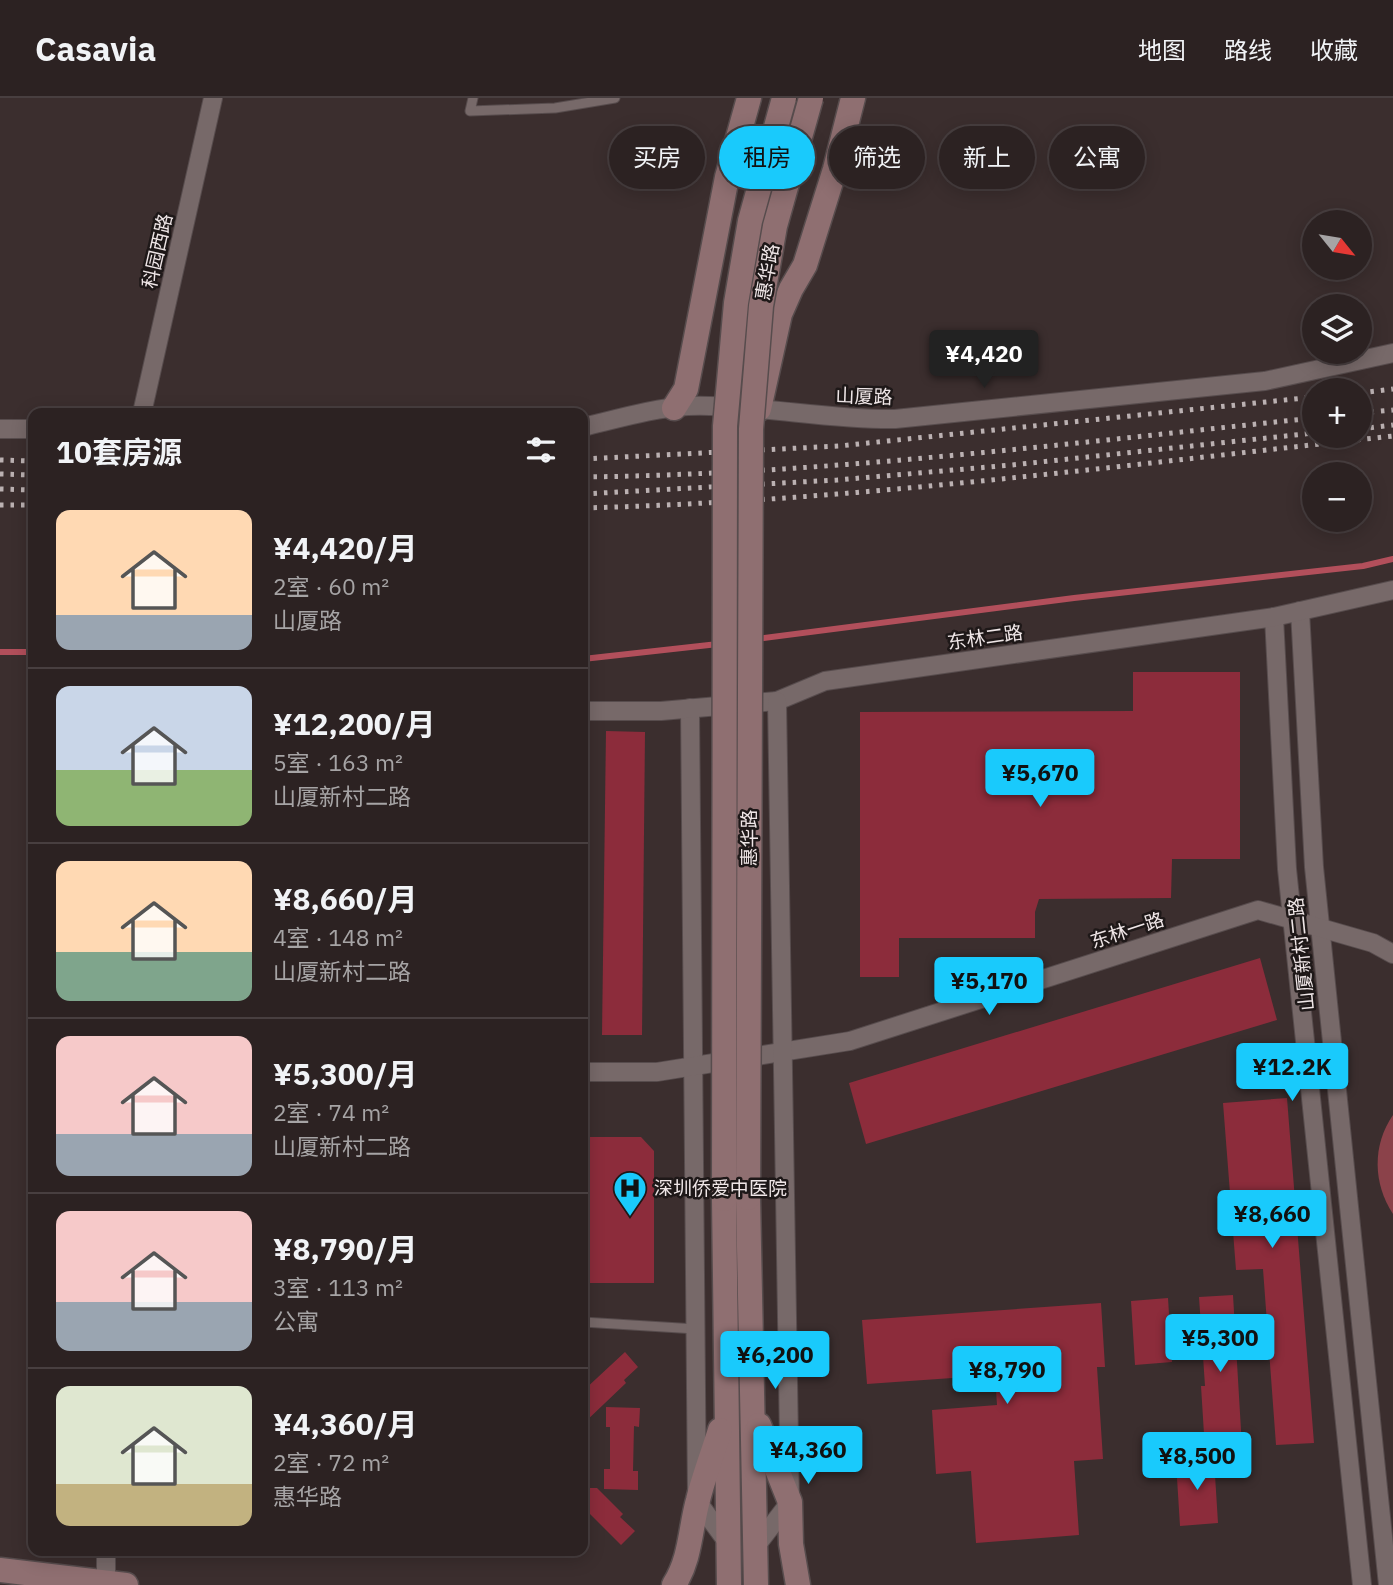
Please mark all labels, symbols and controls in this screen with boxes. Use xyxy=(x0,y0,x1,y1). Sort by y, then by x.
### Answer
text: Casavia xyxy=(35,27,156,70)
text: 地图 xyxy=(1138,34,1186,66)
text: 路线 xyxy=(1224,34,1272,66)
text: 收藏 xyxy=(1310,34,1358,66)
chip: 买房 xyxy=(609,126,705,189)
chip: 租房 xyxy=(719,126,815,189)
chip: 筛选 xyxy=(829,126,925,189)
chip: 新上 xyxy=(939,126,1035,189)
chip: 公寓 xyxy=(1049,126,1145,189)
north arrow xyxy=(1302,210,1372,280)
map controls xyxy=(1302,210,1372,532)
street label: 科园西路 xyxy=(137,211,177,291)
street label: 惠华路 xyxy=(750,242,784,302)
button: layers xyxy=(1302,294,1372,364)
pin: ¥4,420 xyxy=(927,330,1041,390)
text: ¥4,420 xyxy=(945,338,1023,368)
button: + xyxy=(1302,378,1372,448)
street label: 山厦路 xyxy=(835,383,893,409)
icon: filters xyxy=(522,431,560,469)
text: 10套房源 xyxy=(56,432,182,471)
button: − xyxy=(1302,462,1372,532)
text: ¥4,420/月 xyxy=(273,528,418,567)
icon: home xyxy=(112,538,196,622)
text: 2室 · 60 m² xyxy=(273,571,389,601)
text: 山厦路 xyxy=(273,605,342,635)
street label: 东林二路 xyxy=(946,620,1024,654)
text: ¥12,200/月 xyxy=(273,704,436,743)
icon: home xyxy=(112,714,196,798)
text: 5室 · 163 m² xyxy=(273,747,403,777)
pin: ¥5,670 xyxy=(983,750,1097,809)
text: ¥5,670 xyxy=(1001,757,1079,787)
text: 山厦新村二路 xyxy=(273,781,411,811)
street label: 惠华路 xyxy=(737,809,761,867)
text: ¥8,660/月 xyxy=(273,879,418,918)
icon: home xyxy=(112,889,196,973)
street label: 山厦新村二路 xyxy=(1283,896,1319,1012)
street label: 东林一路 xyxy=(1087,907,1167,953)
text: 4室 · 148 m² xyxy=(273,922,403,952)
text: 山厦新村二路 xyxy=(273,956,411,986)
pin: ¥5,170 xyxy=(932,958,1046,1017)
text: ¥5,170 xyxy=(950,965,1028,995)
pin: ¥12.2K xyxy=(1235,1044,1349,1103)
text: ¥12.2K xyxy=(1252,1051,1332,1081)
text: ¥5,300/月 xyxy=(273,1054,418,1093)
icon: home xyxy=(112,1064,196,1148)
text: 2室 · 74 m² xyxy=(273,1097,389,1127)
text: 山厦新村二路 xyxy=(273,1131,411,1161)
hospital icon: 深圳侨爱中医院 xyxy=(611,1169,649,1218)
place label: 深圳侨爱中医院 xyxy=(654,1176,787,1200)
pin: ¥8,660 xyxy=(1215,1190,1329,1250)
text: ¥8,660 xyxy=(1233,1198,1311,1228)
text: ¥8,790/月 xyxy=(273,1229,418,1268)
icon: home xyxy=(112,1239,196,1323)
text: 3室 · 113 m² xyxy=(273,1272,403,1302)
text: 公寓 xyxy=(273,1306,319,1336)
pin: ¥5,300 xyxy=(1163,1314,1277,1374)
text: ¥5,300 xyxy=(1181,1322,1259,1352)
pin: ¥6,200 xyxy=(718,1332,832,1391)
text: ¥6,200 xyxy=(736,1339,814,1369)
pin: ¥8,790 xyxy=(950,1346,1064,1406)
text: ¥8,790 xyxy=(968,1354,1046,1384)
text: ¥4,360/月 xyxy=(273,1404,418,1443)
icon: home xyxy=(112,1414,196,1498)
pin: ¥4,360 xyxy=(751,1426,865,1486)
pin: ¥8,500 xyxy=(1140,1432,1254,1492)
text: ¥4,360 xyxy=(769,1434,847,1464)
text: ¥8,500 xyxy=(1158,1440,1236,1470)
text: 2室 · 72 m² xyxy=(273,1447,389,1477)
text: 惠华路 xyxy=(273,1481,342,1511)

